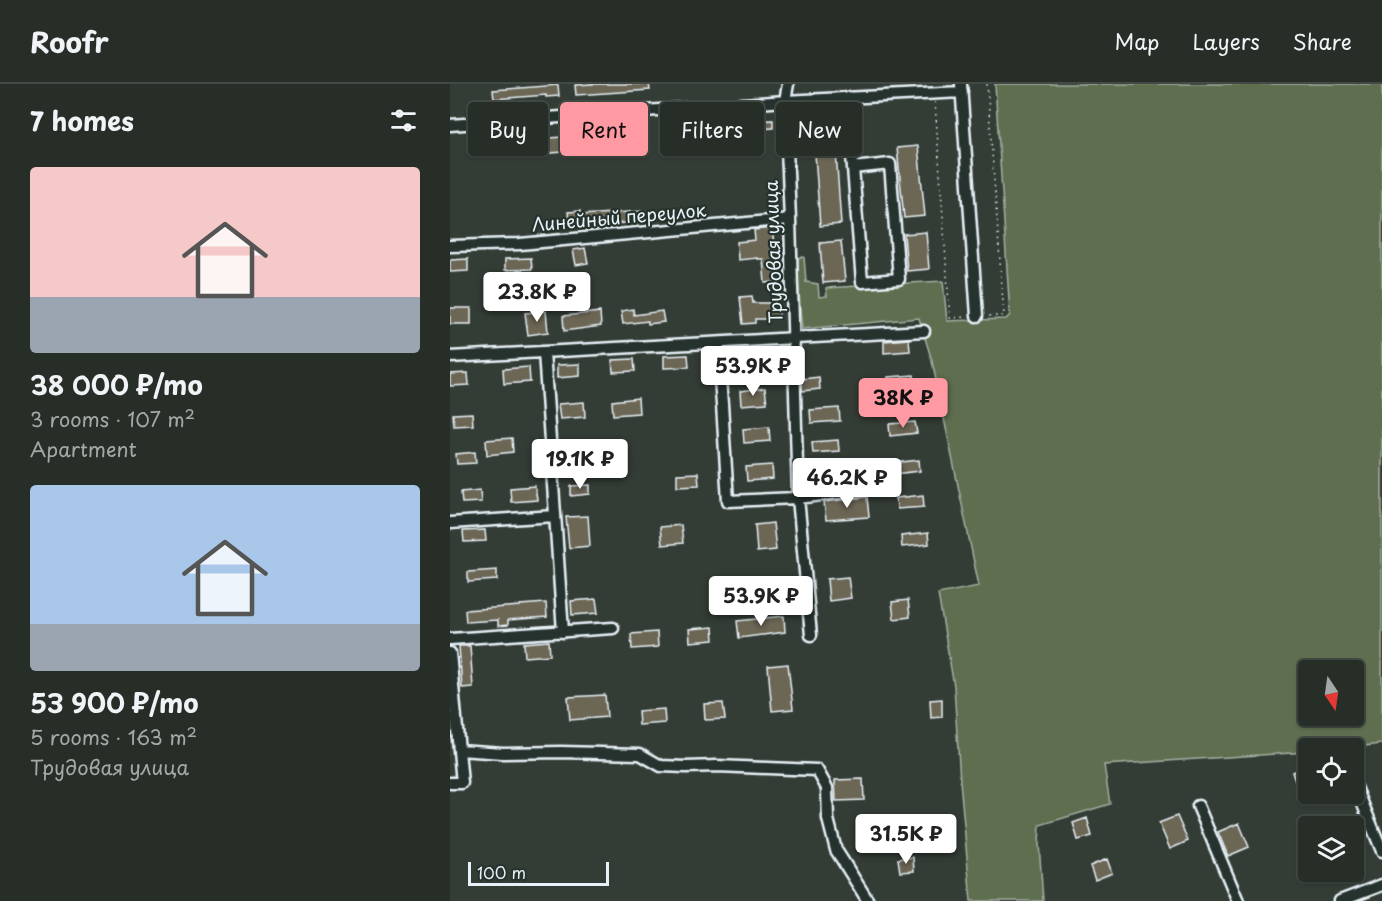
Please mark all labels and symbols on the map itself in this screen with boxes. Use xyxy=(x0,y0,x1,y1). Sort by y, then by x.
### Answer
street label: Трудовая улица xyxy=(756,179,788,324)
street label: Линейный переулок xyxy=(531,195,707,238)
pin: 23.8K ₽ xyxy=(482,272,592,323)
pin: 53.9K ₽ xyxy=(698,346,808,397)
pin: 38K ₽ xyxy=(861,378,945,429)
pin: 19.1K ₽ xyxy=(525,439,635,490)
pin: 46.2K ₽ xyxy=(792,458,902,509)
pin: 53.9K ₽ xyxy=(706,576,816,627)
north arrow xyxy=(1298,660,1364,726)
pin: 31.5K ₽ xyxy=(851,814,961,865)
scale bar xyxy=(468,859,609,886)

